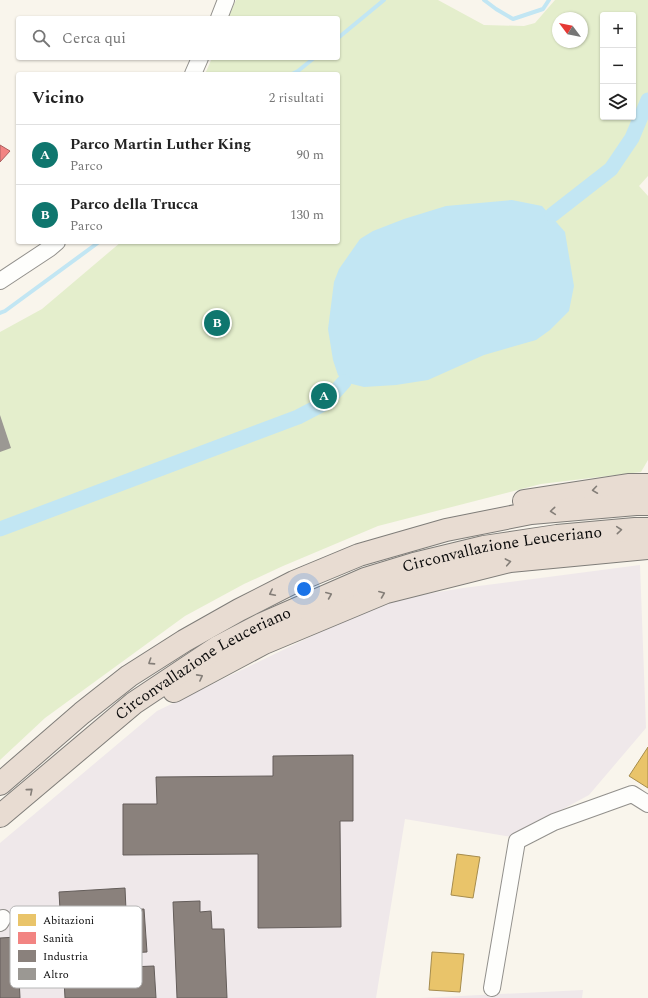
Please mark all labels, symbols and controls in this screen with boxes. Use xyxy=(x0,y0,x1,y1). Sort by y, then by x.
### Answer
north arrow xyxy=(552,12,588,48)
map controls xyxy=(600,12,636,120)
button: + xyxy=(600,12,636,48)
search box xyxy=(16,16,340,60)
icon: search xyxy=(30,27,52,49)
text: Cerca qui xyxy=(62,27,126,50)
button: − xyxy=(600,48,636,84)
button: layers xyxy=(600,84,636,120)
text: Vicino xyxy=(32,85,84,111)
text: 2 risultati xyxy=(269,88,324,108)
text: Parco Martin Luther King xyxy=(70,133,251,156)
text: A xyxy=(40,145,50,165)
text: 90 m xyxy=(297,145,324,165)
text: Parco xyxy=(70,156,103,176)
text: Parco della Trucca xyxy=(70,193,198,216)
text: B xyxy=(40,205,50,225)
text: 130 m xyxy=(290,205,324,225)
text: Parco xyxy=(70,216,103,236)
pin: B xyxy=(204,308,230,338)
pin: A xyxy=(311,381,337,411)
one-way arrow xyxy=(592,485,598,494)
one-way arrow xyxy=(550,507,556,516)
street label: Circonvallazione Leuceriano xyxy=(399,520,603,579)
one-way arrow xyxy=(616,526,622,535)
one-way arrow xyxy=(504,558,511,566)
your location xyxy=(294,579,314,599)
one-way arrow xyxy=(269,588,276,596)
one-way arrow xyxy=(378,590,385,598)
one-way arrow xyxy=(326,591,333,599)
street label: Circonvallazione Leuceriano xyxy=(110,601,295,726)
one-way arrow xyxy=(148,657,155,665)
one-way arrow xyxy=(196,674,203,681)
one-way arrow xyxy=(25,788,32,795)
legend xyxy=(10,906,142,988)
text: Abitazioni xyxy=(43,912,94,929)
text: Sanità xyxy=(43,930,74,947)
text: Industria xyxy=(43,948,88,965)
text: Altro xyxy=(43,966,69,983)

